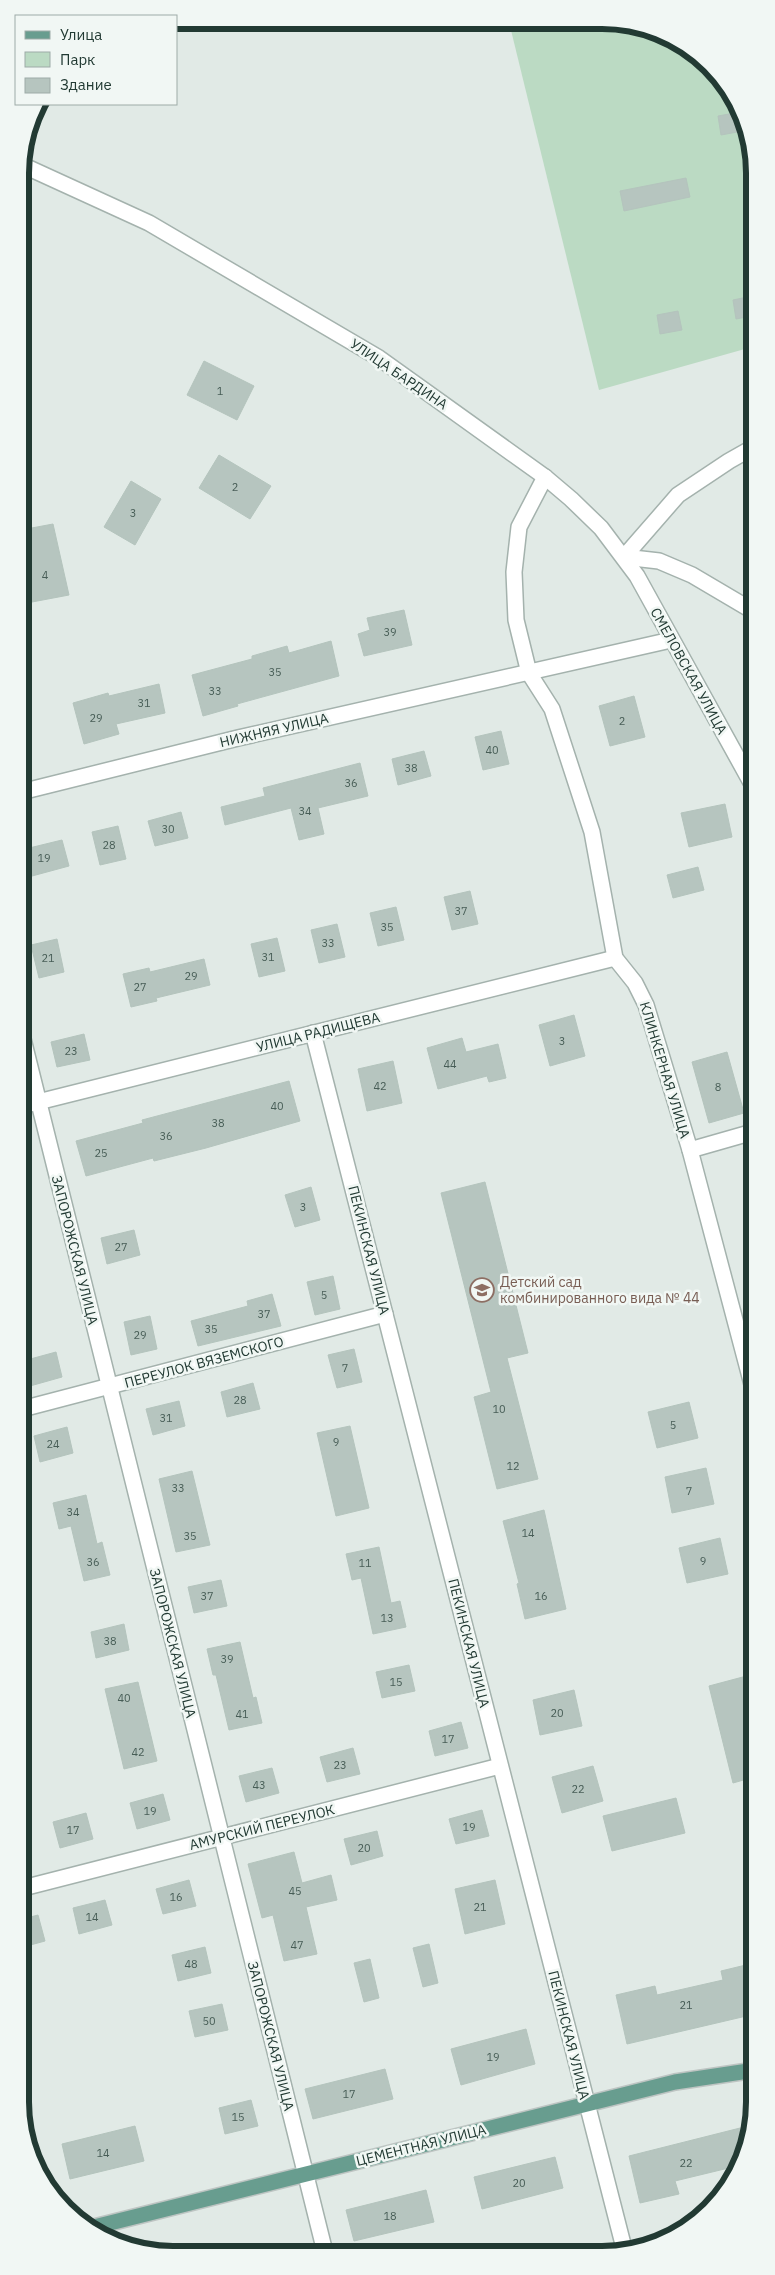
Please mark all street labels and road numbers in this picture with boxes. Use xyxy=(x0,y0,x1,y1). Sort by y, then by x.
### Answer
street label: УЛИЦА БАРДИНА xyxy=(347,335,451,413)
street label: СМЕЛОВСКАЯ УЛИЦА xyxy=(647,604,731,738)
street label: НИЖНЯЯ УЛИЦА xyxy=(218,709,330,751)
street label: КЛИНКЕРНАЯ УЛИЦА xyxy=(636,999,694,1141)
street label: УЛИЦА РАДИЩЕВА xyxy=(254,1008,382,1056)
street label: ЗАПОРОЖСКАЯ УЛИЦА xyxy=(48,1173,102,1327)
street label: ПЕКИНСКАЯ УЛИЦА xyxy=(344,1184,394,1316)
street label: ПЕРЕУЛОК ВЯЗЕМСКОГО xyxy=(122,1332,286,1392)
street label: ЗАПОРОЖСКАЯ УЛИЦА xyxy=(146,1566,200,1720)
street label: ПЕКИНСКАЯ УЛИЦА xyxy=(444,1577,494,1709)
street label: АМУРСКИЙ ПЕРЕУЛОК xyxy=(187,1799,337,1854)
street label: ЗАПОРОЖСКАЯ УЛИЦА xyxy=(244,1959,298,2113)
street label: ПЕКИНСКАЯ УЛИЦА xyxy=(544,1969,594,2101)
street label: ЦЕМЕНТНАЯ УЛИЦА xyxy=(354,2120,488,2170)

